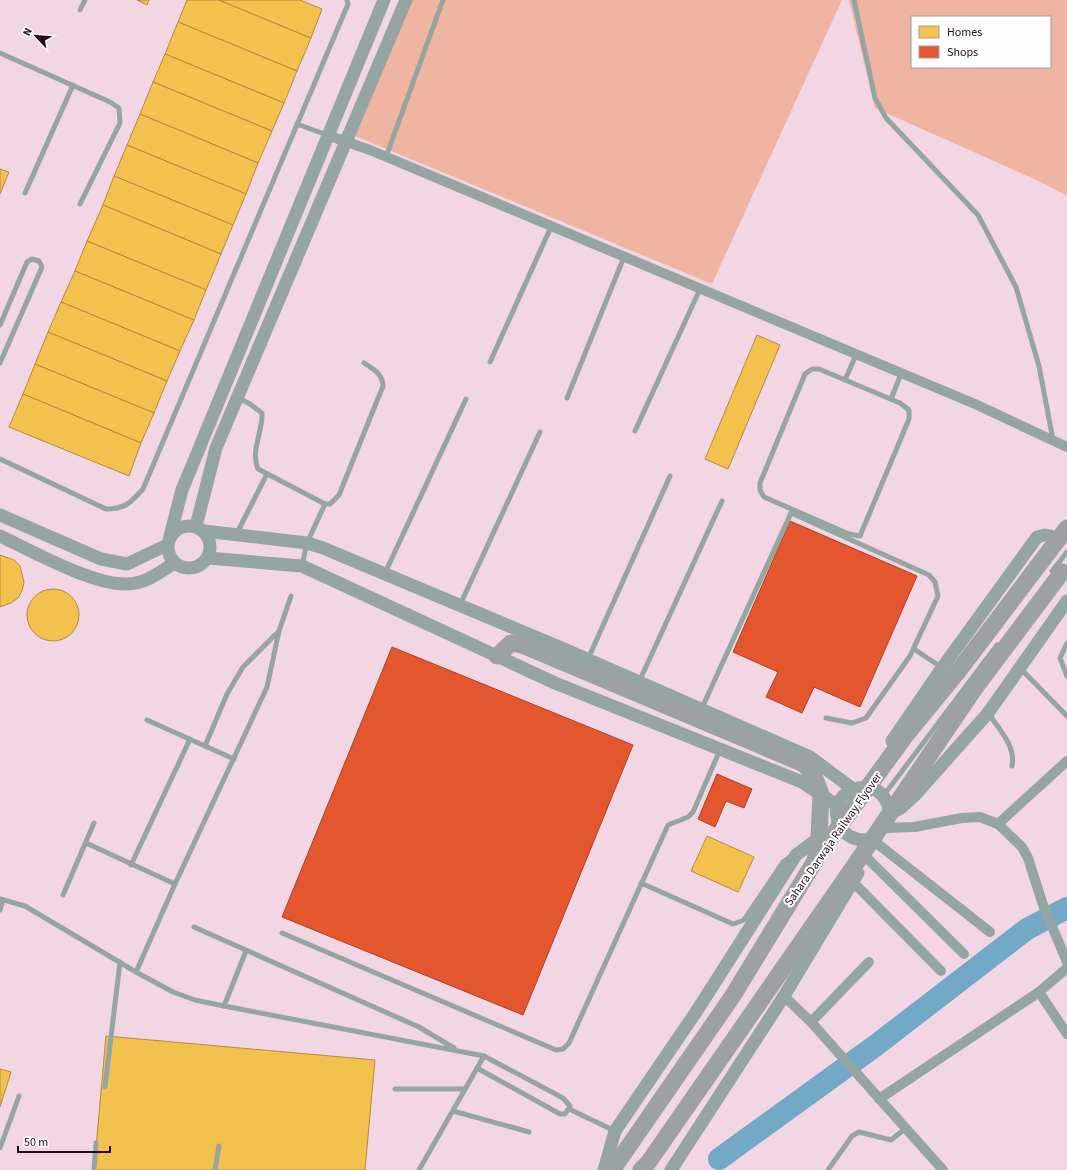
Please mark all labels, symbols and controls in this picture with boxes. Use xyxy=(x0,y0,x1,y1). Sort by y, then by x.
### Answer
north arrow xyxy=(16,16,56,56)
legend xyxy=(911,16,1051,68)
text: Homes xyxy=(947,24,982,41)
text: N xyxy=(19,25,36,38)
text: Shops xyxy=(947,44,978,61)
street label: Sahara Darwaja Railway Flyover xyxy=(781,769,887,909)
scale bar xyxy=(18,1128,110,1154)
text: 50 m xyxy=(24,1134,48,1151)

